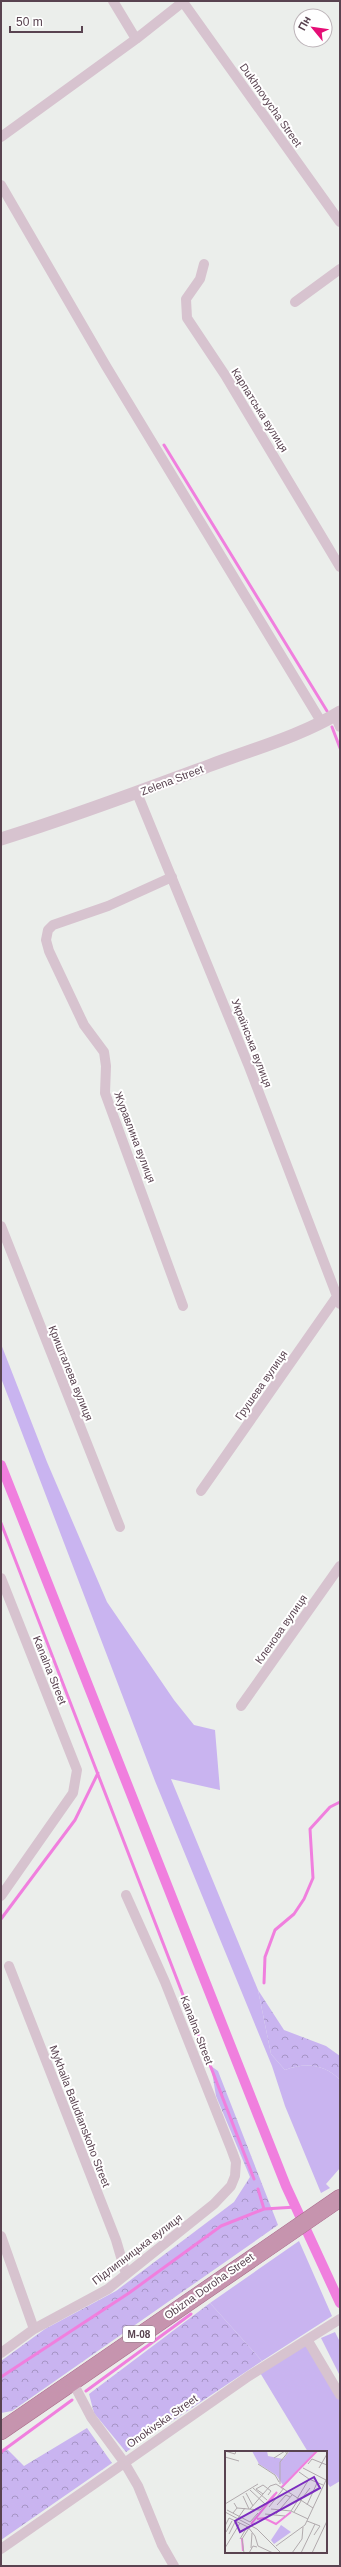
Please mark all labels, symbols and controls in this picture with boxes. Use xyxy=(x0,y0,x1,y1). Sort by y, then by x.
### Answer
scale bar xyxy=(10,8,82,34)
north arrow xyxy=(293,8,333,48)
text: Пн xyxy=(295,14,313,32)
text: 50 m xyxy=(16,15,43,29)
street label: Dukhnovycha Street xyxy=(238,61,304,149)
street label: Карпатська вулиця xyxy=(229,366,291,454)
street label: Zelena Street xyxy=(139,763,205,797)
street label: Українська вулиця xyxy=(230,997,274,1089)
street label: Журавлина вулиця xyxy=(112,1090,158,1184)
street label: Кришталева вулиця xyxy=(46,1324,96,1422)
street label: Грушева вулиця xyxy=(232,1348,290,1422)
street label: Кленова вулиця xyxy=(253,1592,309,1666)
street label: Kanalna Street xyxy=(31,1634,69,1706)
street label: Kanalna Street xyxy=(178,1994,216,2066)
street label: Mykhaila Baludianskoho Street xyxy=(47,2043,113,2189)
street label: Підлипницька вулиця xyxy=(90,2211,184,2287)
street label: Obizna Doroha Street xyxy=(162,2251,256,2321)
road number: М-08 xyxy=(123,2326,155,2342)
street label: Onokivska Street xyxy=(124,2392,200,2450)
inset map xyxy=(225,2451,327,2553)

